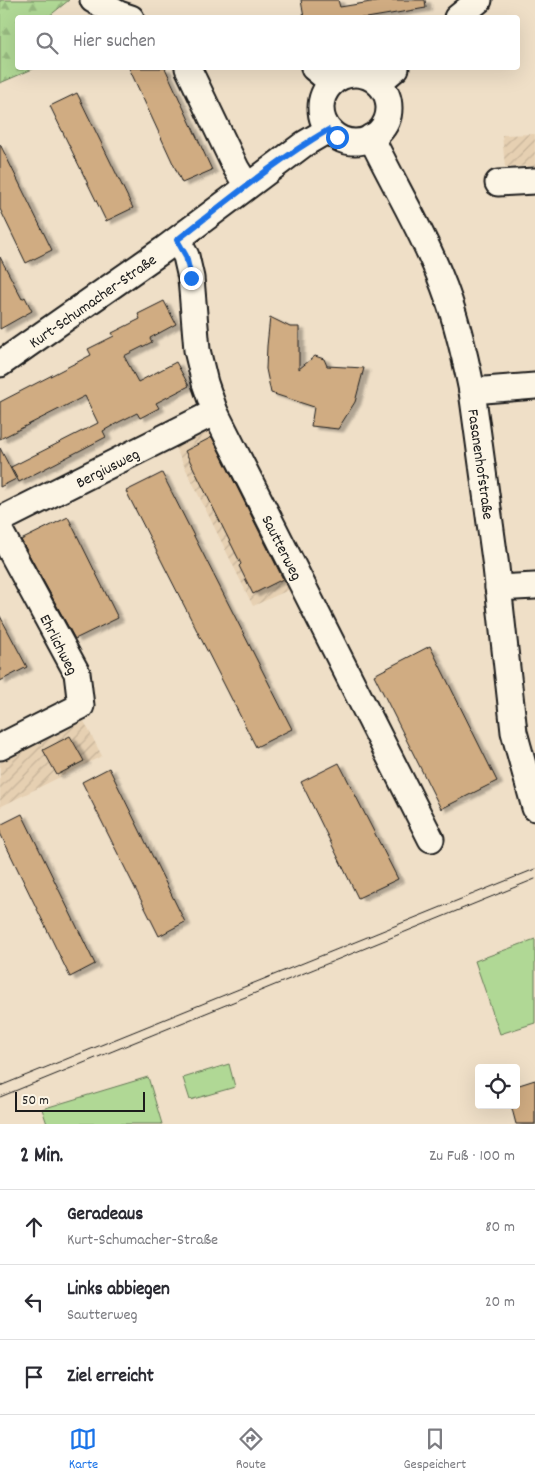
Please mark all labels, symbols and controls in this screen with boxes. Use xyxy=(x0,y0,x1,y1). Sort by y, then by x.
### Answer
search box xyxy=(15,15,520,70)
icon: search xyxy=(33,29,61,57)
text: Hier suchen xyxy=(73,29,156,56)
route start xyxy=(326,126,349,149)
street label: Kurt-Schumacher-Straße xyxy=(25,249,162,355)
route end xyxy=(180,267,203,290)
street label: Fasanenhofstraße xyxy=(460,408,499,521)
street label: Bergiusweg xyxy=(72,443,144,495)
street label: Sautterweg xyxy=(255,511,307,585)
street label: Ehrlichweg xyxy=(33,611,83,679)
map controls xyxy=(475,1064,520,1109)
button: locate xyxy=(475,1064,520,1109)
scale bar xyxy=(15,1089,145,1112)
text: 50 m xyxy=(22,1091,49,1111)
text: 2 Min. xyxy=(20,1142,63,1172)
text: Zu Fuß · 100 m xyxy=(429,1145,515,1168)
text: Geradeaus xyxy=(67,1202,143,1229)
icon: ahead xyxy=(20,1213,48,1241)
text: 80 m xyxy=(485,1216,515,1239)
text: Kurt-Schumacher-Straße xyxy=(67,1229,218,1252)
text: Links abbiegen xyxy=(67,1277,170,1304)
icon: left xyxy=(20,1288,48,1316)
text: 20 m xyxy=(485,1291,515,1314)
text: Sautterweg xyxy=(67,1304,138,1327)
icon: arrive xyxy=(20,1363,48,1391)
text: Ziel erreicht xyxy=(67,1364,154,1391)
tab: Karte xyxy=(69,1425,98,1475)
tab: Route xyxy=(236,1425,266,1475)
tab: Gespeichert xyxy=(403,1425,466,1475)

